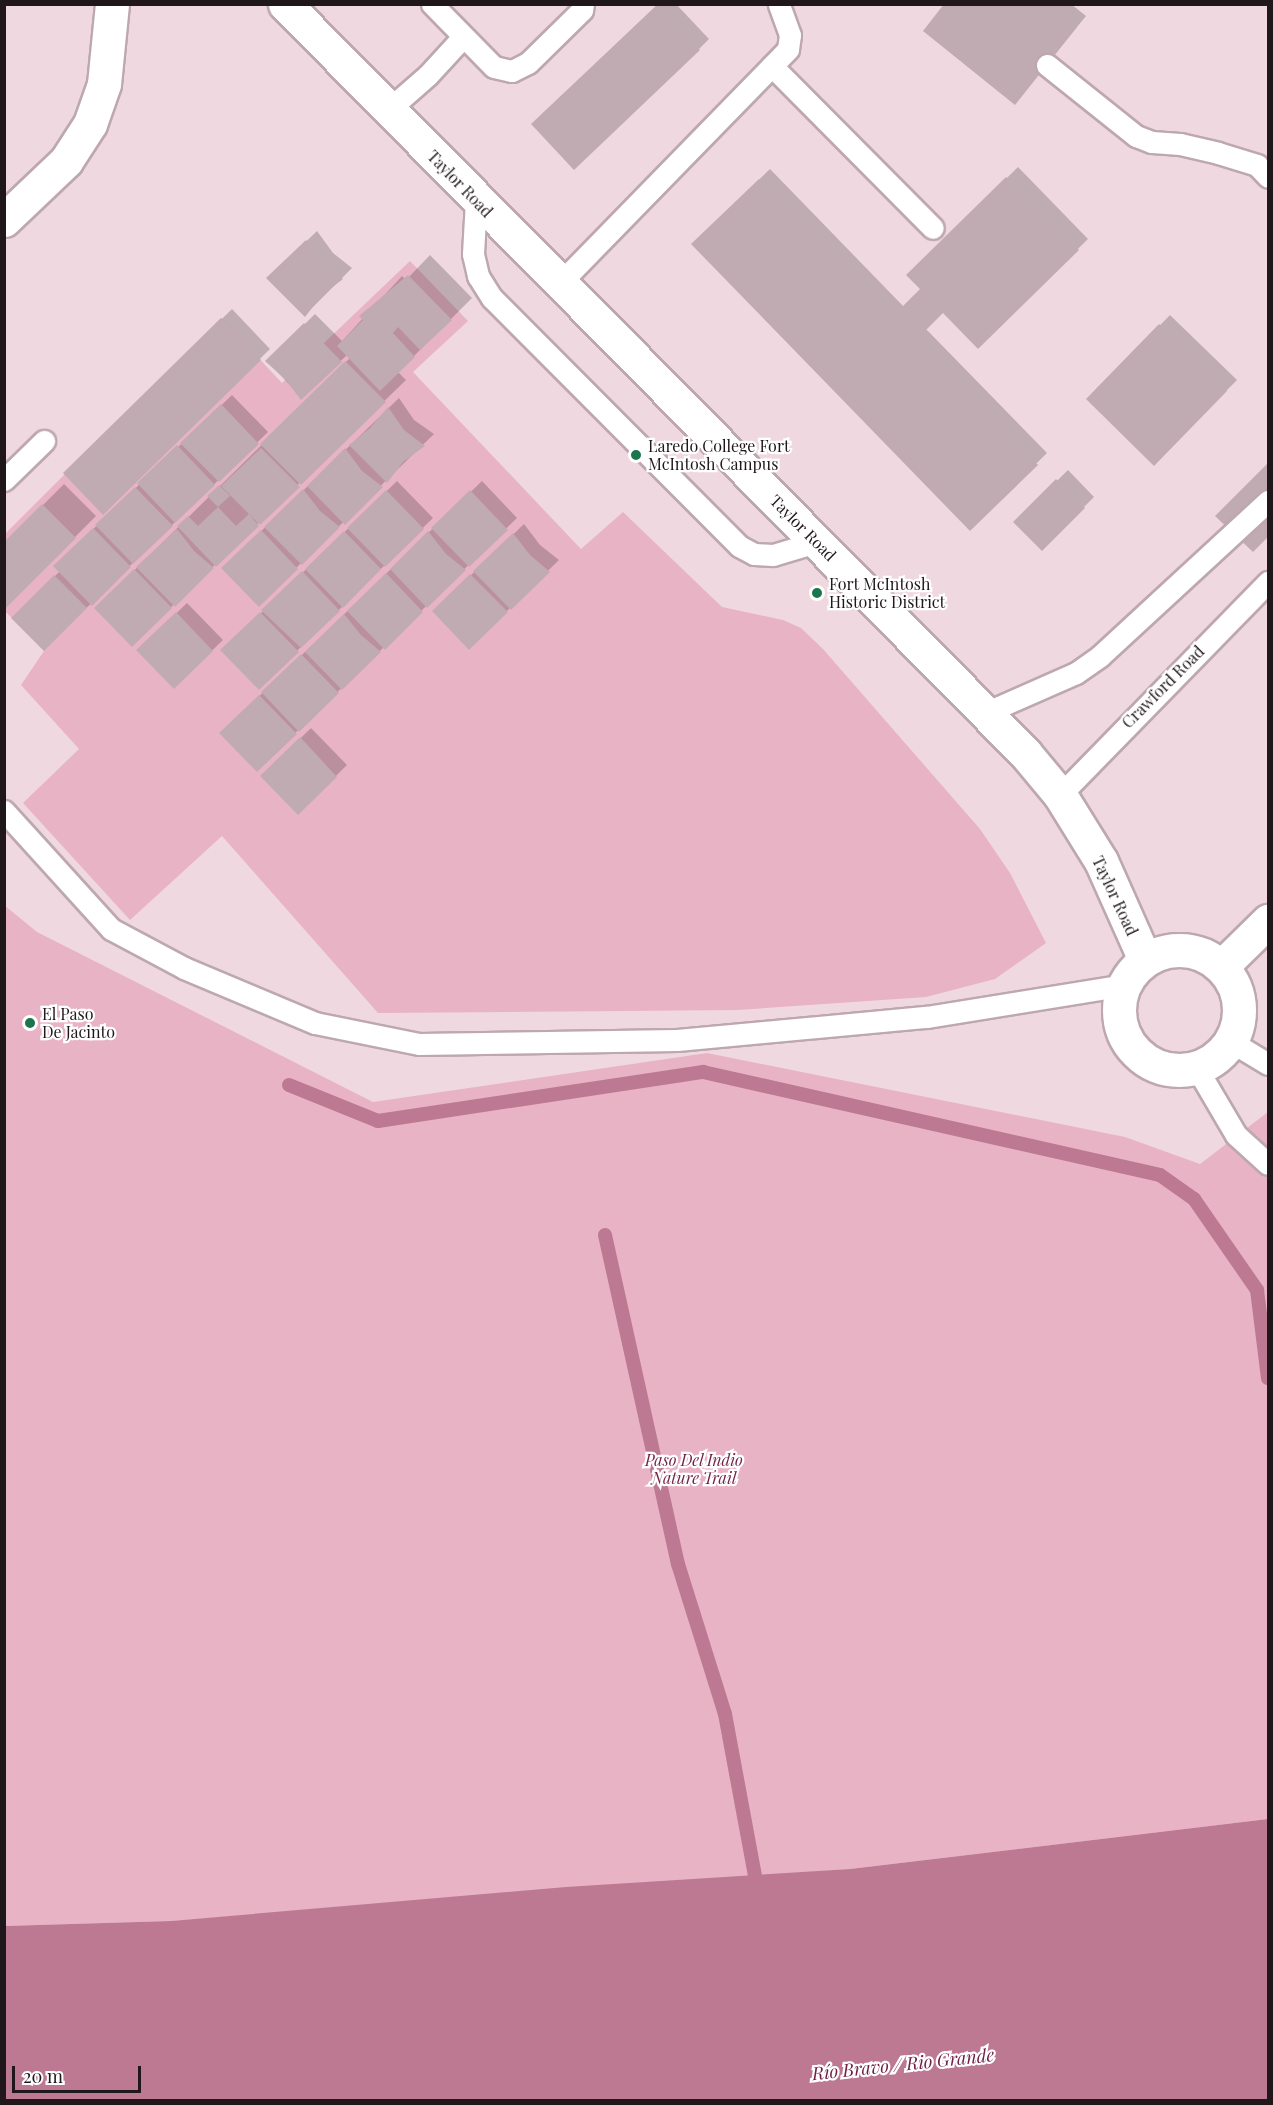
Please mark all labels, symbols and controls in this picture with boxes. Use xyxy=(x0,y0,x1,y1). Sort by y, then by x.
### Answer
street label: Taylor Road xyxy=(423,146,497,222)
place label: Laredo College Fort McIntosh Campus xyxy=(648,436,790,474)
marker: Laredo College Fort McIntosh Campus xyxy=(629,448,643,462)
street label: Taylor Road xyxy=(766,491,840,565)
place label: Fort McIntosh Historic District xyxy=(829,574,945,612)
marker: Fort McIntosh Historic District xyxy=(810,586,824,600)
street label: Crawford Road xyxy=(1118,642,1208,732)
street label: Taylor Road xyxy=(1088,853,1142,939)
place label: El Paso De Jacinto xyxy=(42,1004,115,1042)
marker: El Paso De Jacinto xyxy=(23,1016,37,1030)
park label: Paso Del Indio Nature Trail xyxy=(645,1450,743,1488)
water label: Río Bravo / Rio Grande xyxy=(811,2044,995,2084)
scale bar xyxy=(15,2054,144,2092)
text: 20 m xyxy=(23,2064,63,2088)

